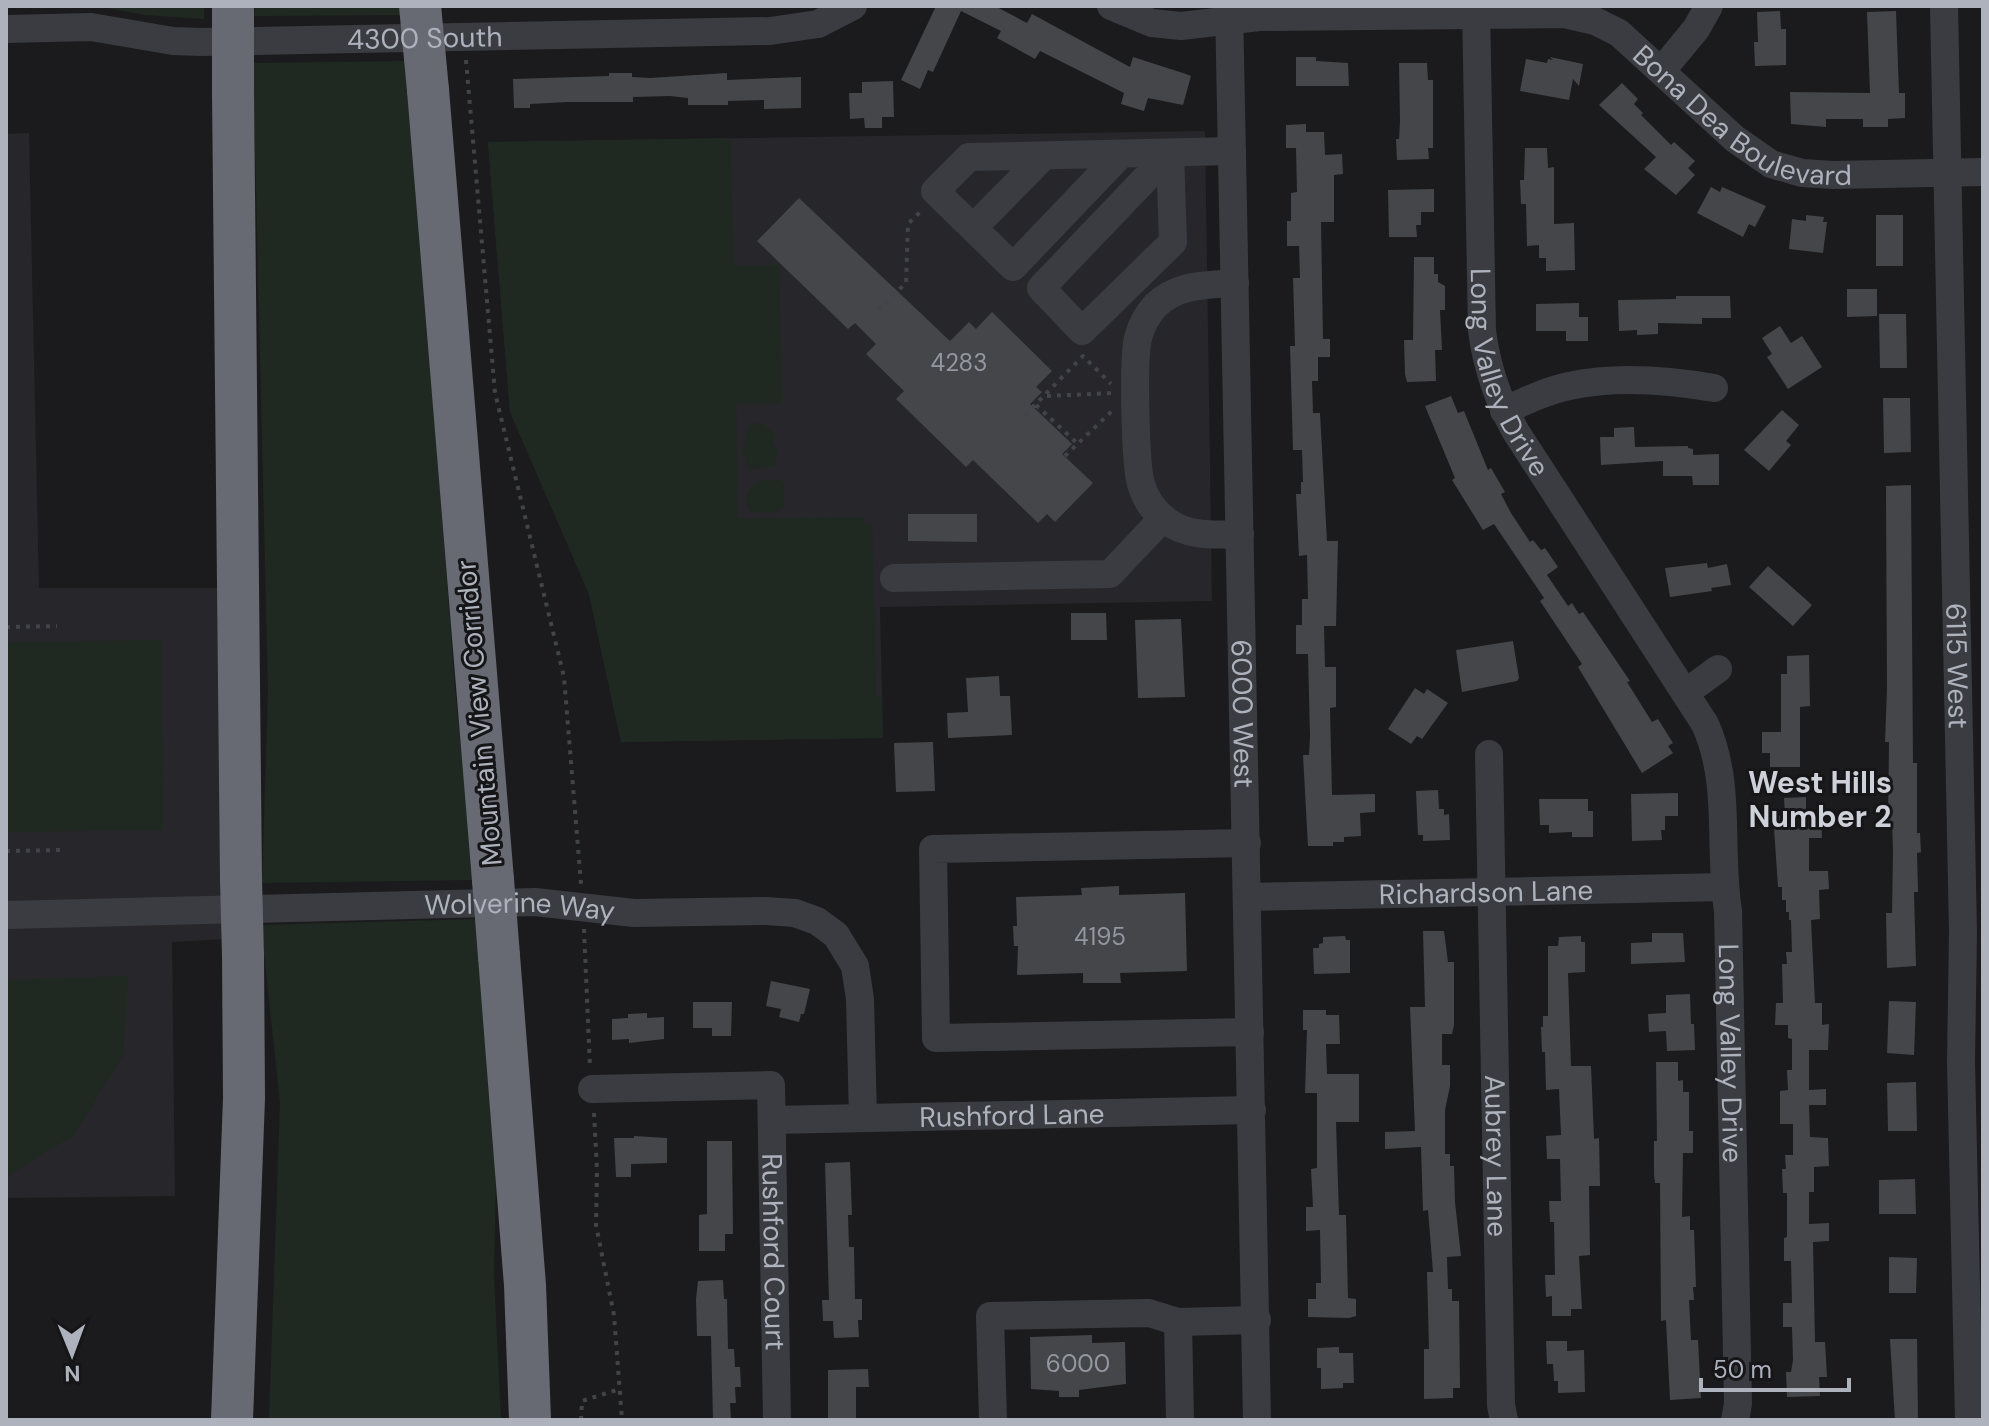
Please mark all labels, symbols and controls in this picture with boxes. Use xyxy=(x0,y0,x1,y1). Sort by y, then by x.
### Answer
street label: 4300 South xyxy=(347,18,503,58)
street label: Bona Dea Boulevard xyxy=(1625,36,1852,194)
street label: Long Valley Drive xyxy=(1462,268,1558,484)
house number: 4283 xyxy=(931,347,987,378)
street label: Mountain View Corridor xyxy=(447,558,511,868)
street label: 6115 West xyxy=(1938,603,1977,729)
street label: 6000 West xyxy=(1223,639,1263,788)
district label: West Hills Number 2 xyxy=(1748,763,1892,836)
street label: Richardson Lane xyxy=(1378,871,1593,913)
street label: Wolverine Way xyxy=(424,883,617,929)
house number: 4195 xyxy=(1074,921,1126,952)
street label: Long Valley Drive xyxy=(1710,943,1752,1163)
street label: Aubrey Lane xyxy=(1476,1075,1516,1237)
street label: Rushford Lane xyxy=(919,1095,1105,1135)
street label: Rushford Court xyxy=(754,1153,794,1351)
north arrow xyxy=(32,1314,112,1394)
scale bar xyxy=(1701,1342,1849,1392)
house number: 6000 xyxy=(1046,1348,1110,1379)
text: 50 m xyxy=(1713,1354,1772,1385)
text: N xyxy=(64,1359,81,1388)

